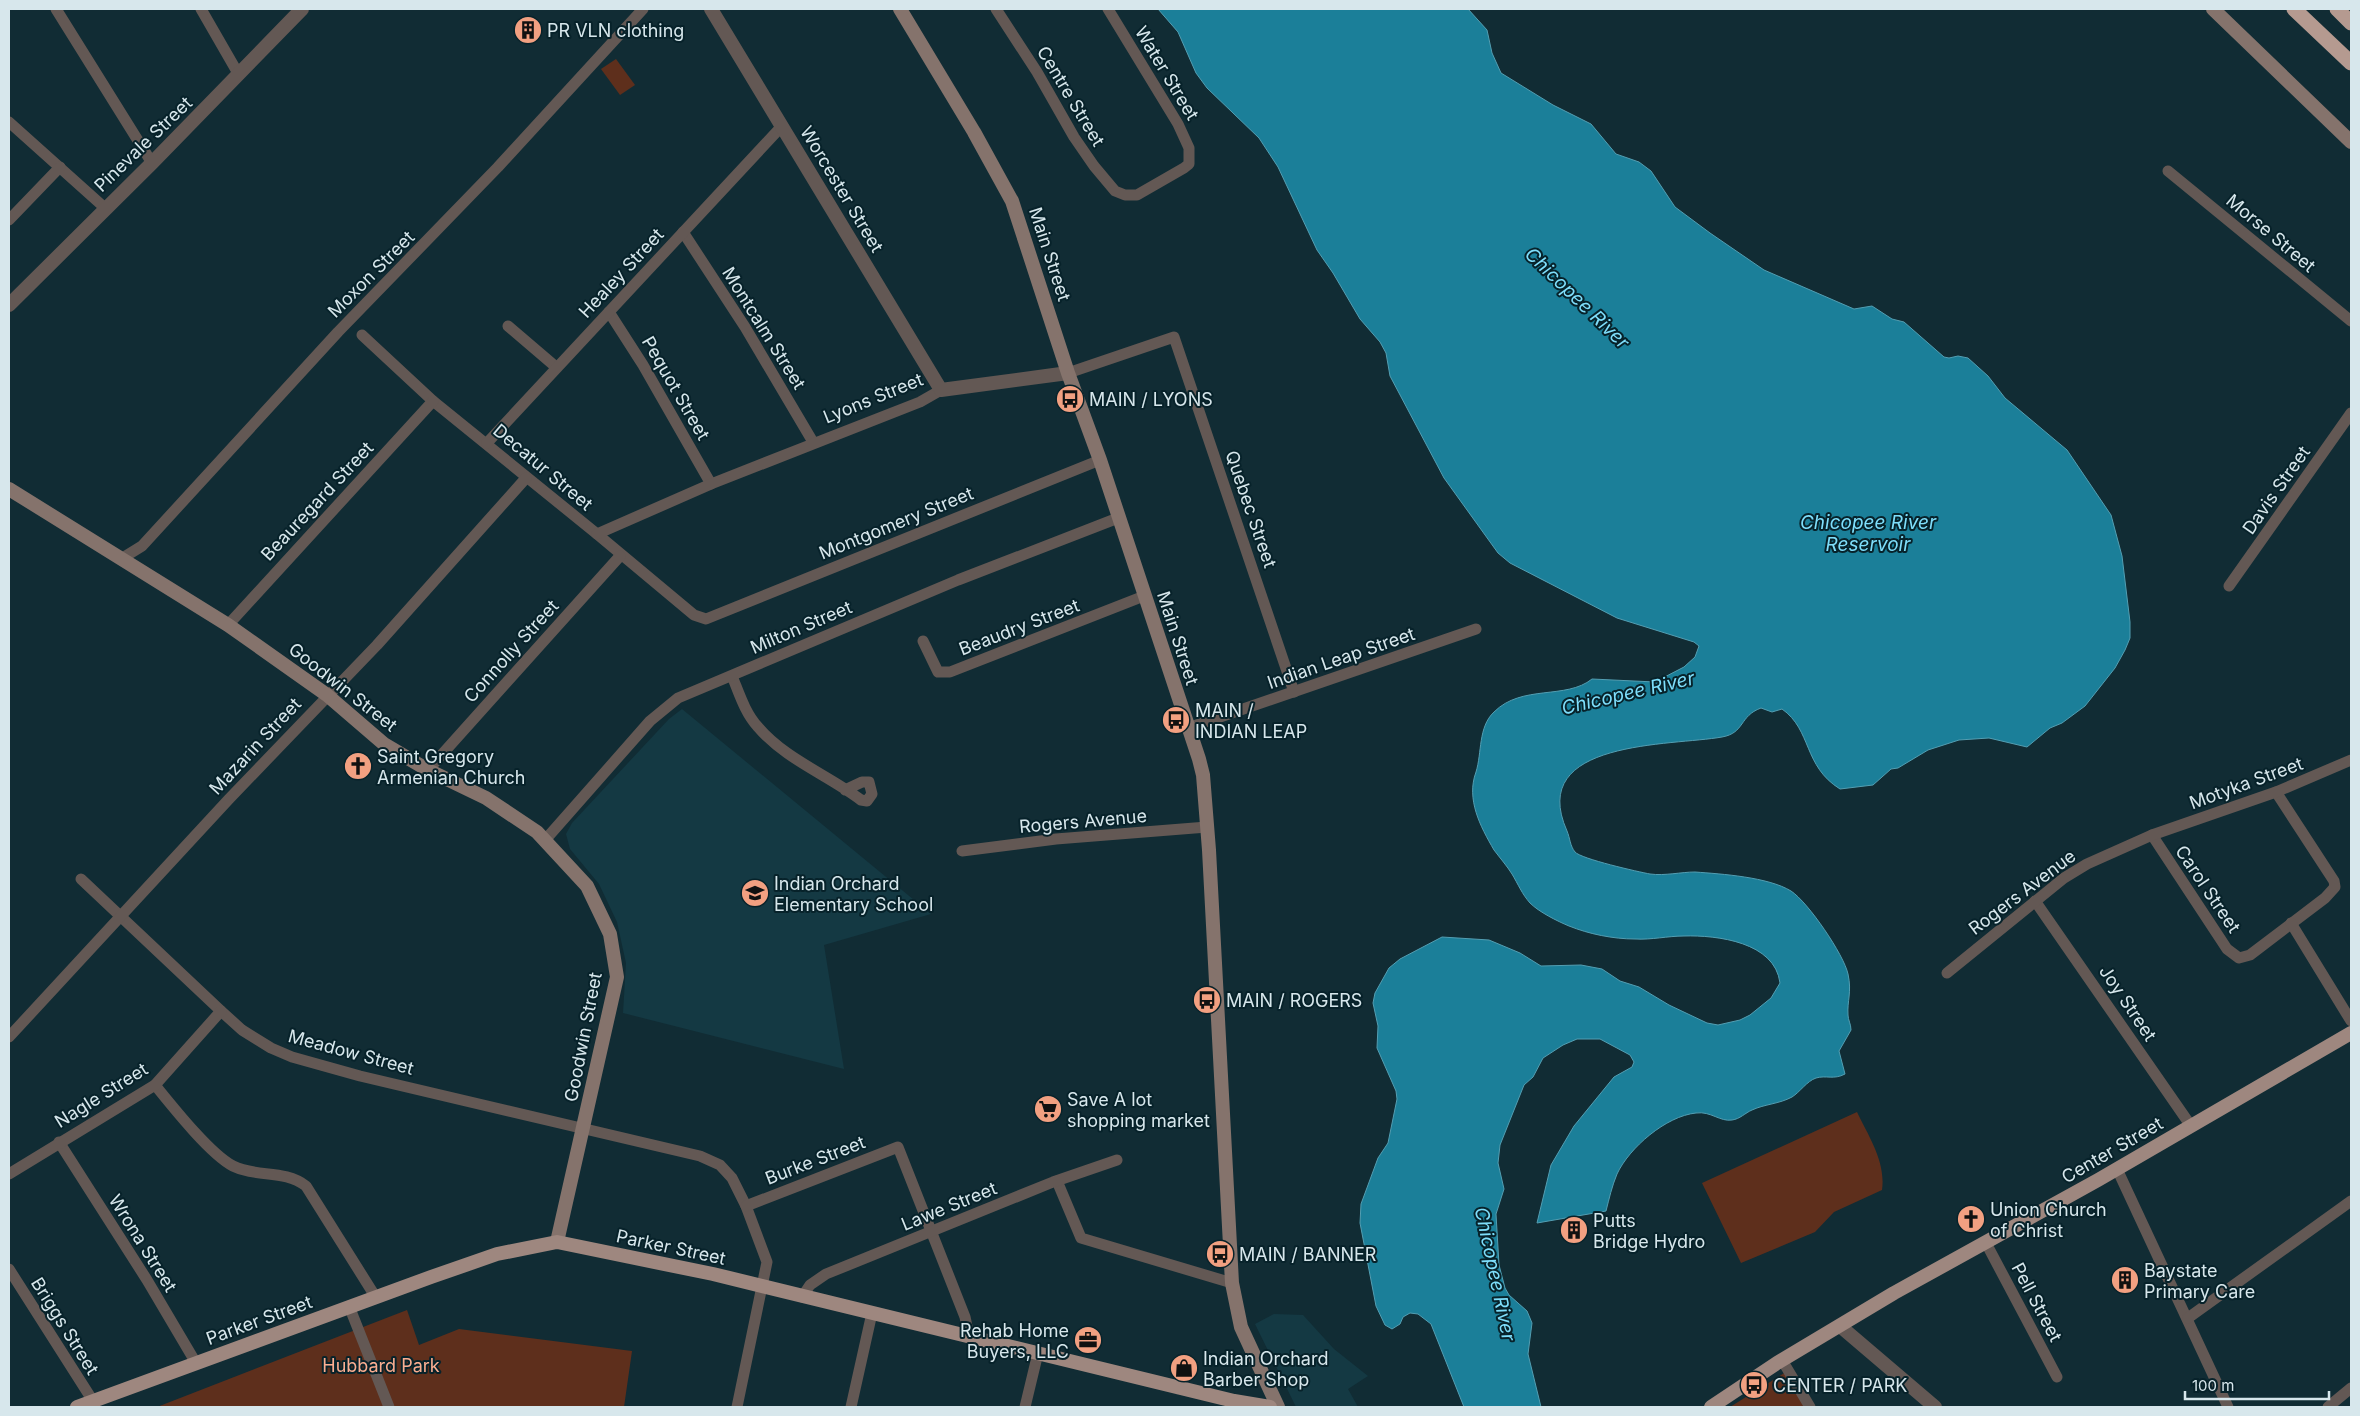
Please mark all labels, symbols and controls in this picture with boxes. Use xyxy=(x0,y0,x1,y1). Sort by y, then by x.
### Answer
building icon: PR VLN clothing xyxy=(513,15,543,45)
place label: PR VLN clothing xyxy=(547,20,684,41)
street label: Water Street xyxy=(1131,22,1203,124)
street label: Centre Street xyxy=(1033,42,1109,150)
street label: Pinevale Street xyxy=(90,92,196,196)
street label: Worcester Street xyxy=(796,122,888,256)
street label: Morse Street xyxy=(2222,190,2320,276)
street label: Main Street xyxy=(1025,205,1075,304)
street label: Healey Street xyxy=(574,224,668,322)
street label: Moxon Street xyxy=(323,226,419,322)
water label: Chicopee River xyxy=(1520,242,1635,354)
street label: Montcalm Street xyxy=(718,263,810,393)
street label: Pequot Street xyxy=(638,332,714,444)
street label: Lyons Street xyxy=(820,368,926,427)
bus stop icon: MAIN / LYONS xyxy=(1055,384,1085,414)
place label: MAIN / LYONS xyxy=(1089,389,1213,410)
street label: Decatur Street xyxy=(489,419,597,515)
street label: Beauregard Street xyxy=(257,437,377,565)
street label: Davis Street xyxy=(2238,442,2314,538)
street label: Quebec Street xyxy=(1221,448,1281,570)
street label: Montgomery Street xyxy=(816,482,976,564)
water label: Chicopee River Reservoir xyxy=(1800,511,1937,556)
street label: Main Street xyxy=(1153,589,1203,688)
street label: Beaudry Street xyxy=(956,594,1082,660)
street label: Connolly Street xyxy=(459,595,563,707)
street label: Milton Street xyxy=(747,596,855,658)
street label: Indian Leap Street xyxy=(1265,623,1418,693)
street label: Goodwin Street xyxy=(285,638,401,736)
water label: Chicopee River xyxy=(1559,666,1698,720)
street label: Mazarin Street xyxy=(205,693,305,799)
place label: MAIN / INDIAN LEAP xyxy=(1195,700,1307,742)
bus stop icon: MAIN / INDIAN LEAP xyxy=(1161,705,1191,735)
place label: Saint Gregory Armenian Church xyxy=(377,746,525,788)
church icon: Saint Gregory Armenian Church xyxy=(343,751,373,781)
street label: Motyka Street xyxy=(2186,753,2306,813)
street label: Rogers Avenue xyxy=(1018,805,1148,837)
street label: Carol Street xyxy=(2171,841,2245,937)
street label: Rogers Avenue xyxy=(1964,845,2080,939)
place label: Indian Orchard Elementary School xyxy=(774,873,933,915)
school or university icon: Indian Orchard Elementary School xyxy=(740,878,770,908)
street label: Joy Street xyxy=(2095,961,2161,1045)
street label: Goodwin Street xyxy=(560,970,606,1104)
bus stop icon: MAIN / ROGERS xyxy=(1192,985,1222,1015)
place label: MAIN / ROGERS xyxy=(1226,990,1362,1011)
street label: Meadow Street xyxy=(286,1025,416,1079)
street label: Nagle Street xyxy=(51,1058,151,1132)
place label: Save A lot shopping market xyxy=(1067,1089,1210,1131)
supermarket icon: Save A lot shopping market xyxy=(1033,1094,1063,1124)
street label: Center Street xyxy=(2058,1113,2166,1187)
street label: Burke Street xyxy=(762,1131,868,1189)
street label: Lawe Street xyxy=(898,1177,1000,1235)
street label: Wrona Street xyxy=(105,1190,181,1296)
place label: Union Church of Christ xyxy=(1990,1199,2107,1241)
church icon: Union Church of Christ xyxy=(1956,1204,1986,1234)
water label: Chicopee River xyxy=(1470,1205,1521,1344)
place label: Putts Bridge Hydro xyxy=(1593,1210,1705,1252)
building icon: Putts Bridge Hydro xyxy=(1559,1215,1589,1245)
street label: Parker Street xyxy=(614,1225,728,1269)
bus stop icon: MAIN / BANNER xyxy=(1205,1239,1235,1269)
place label: MAIN / BANNER xyxy=(1239,1244,1377,1265)
street label: Pell Street xyxy=(2007,1259,2067,1345)
place label: Baystate Primary Care xyxy=(2144,1260,2255,1302)
building icon: Baystate Primary Care xyxy=(2110,1265,2140,1295)
street label: Briggs Street xyxy=(27,1274,103,1379)
street label: Parker Street xyxy=(203,1291,315,1349)
place label: Rehab Home Buyers, LLC xyxy=(960,1320,1069,1362)
office icon: Rehab Home Buyers, LLC xyxy=(1073,1325,1103,1355)
place label: Indian Orchard Barber Shop xyxy=(1203,1348,1328,1390)
shop icon: Indian Orchard Barber Shop xyxy=(1169,1353,1199,1383)
park label: Hubbard Park xyxy=(322,1355,440,1376)
scale bar xyxy=(2185,1368,2329,1400)
bus stop icon: CENTER / PARK xyxy=(1739,1370,1769,1400)
place label: CENTER / PARK xyxy=(1773,1375,1907,1396)
text: 100 m xyxy=(2192,1376,2234,1395)

